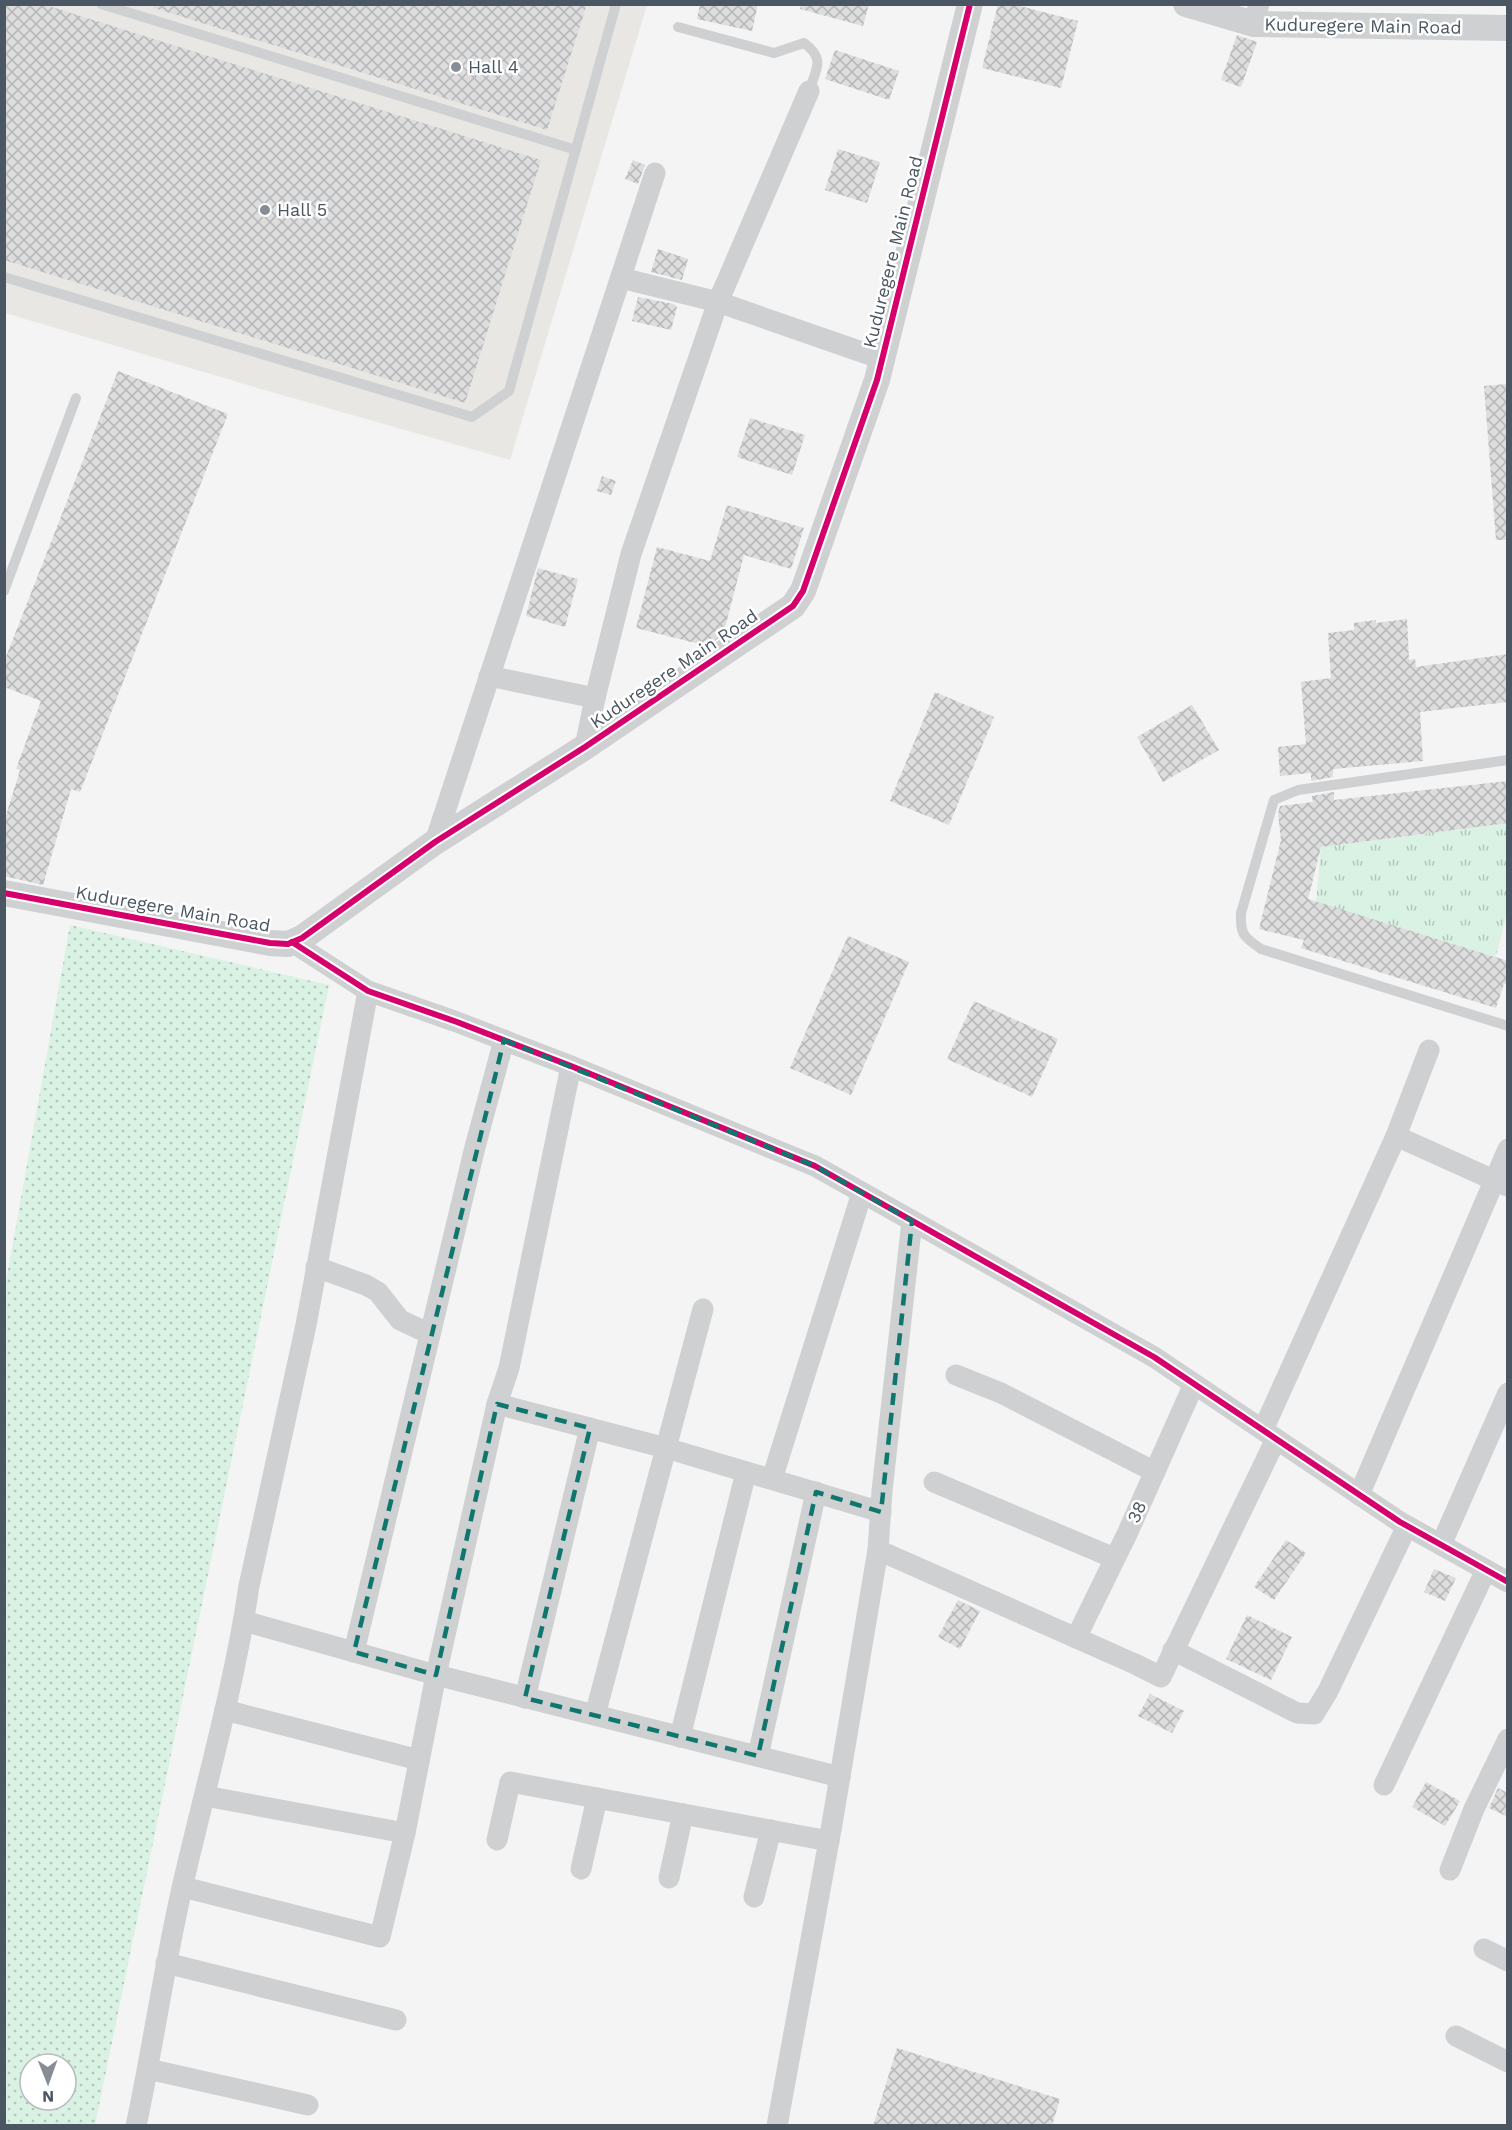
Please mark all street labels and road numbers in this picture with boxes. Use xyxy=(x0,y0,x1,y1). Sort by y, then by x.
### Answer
street label: Kuduregere Main Road xyxy=(1264,13,1462,38)
street label: Kuduregere Main Road xyxy=(858,154,927,350)
street label: Kuduregere Main Road xyxy=(586,605,761,732)
street label: Kuduregere Main Road xyxy=(74,881,272,936)
street label: 38 xyxy=(1123,1498,1151,1526)

